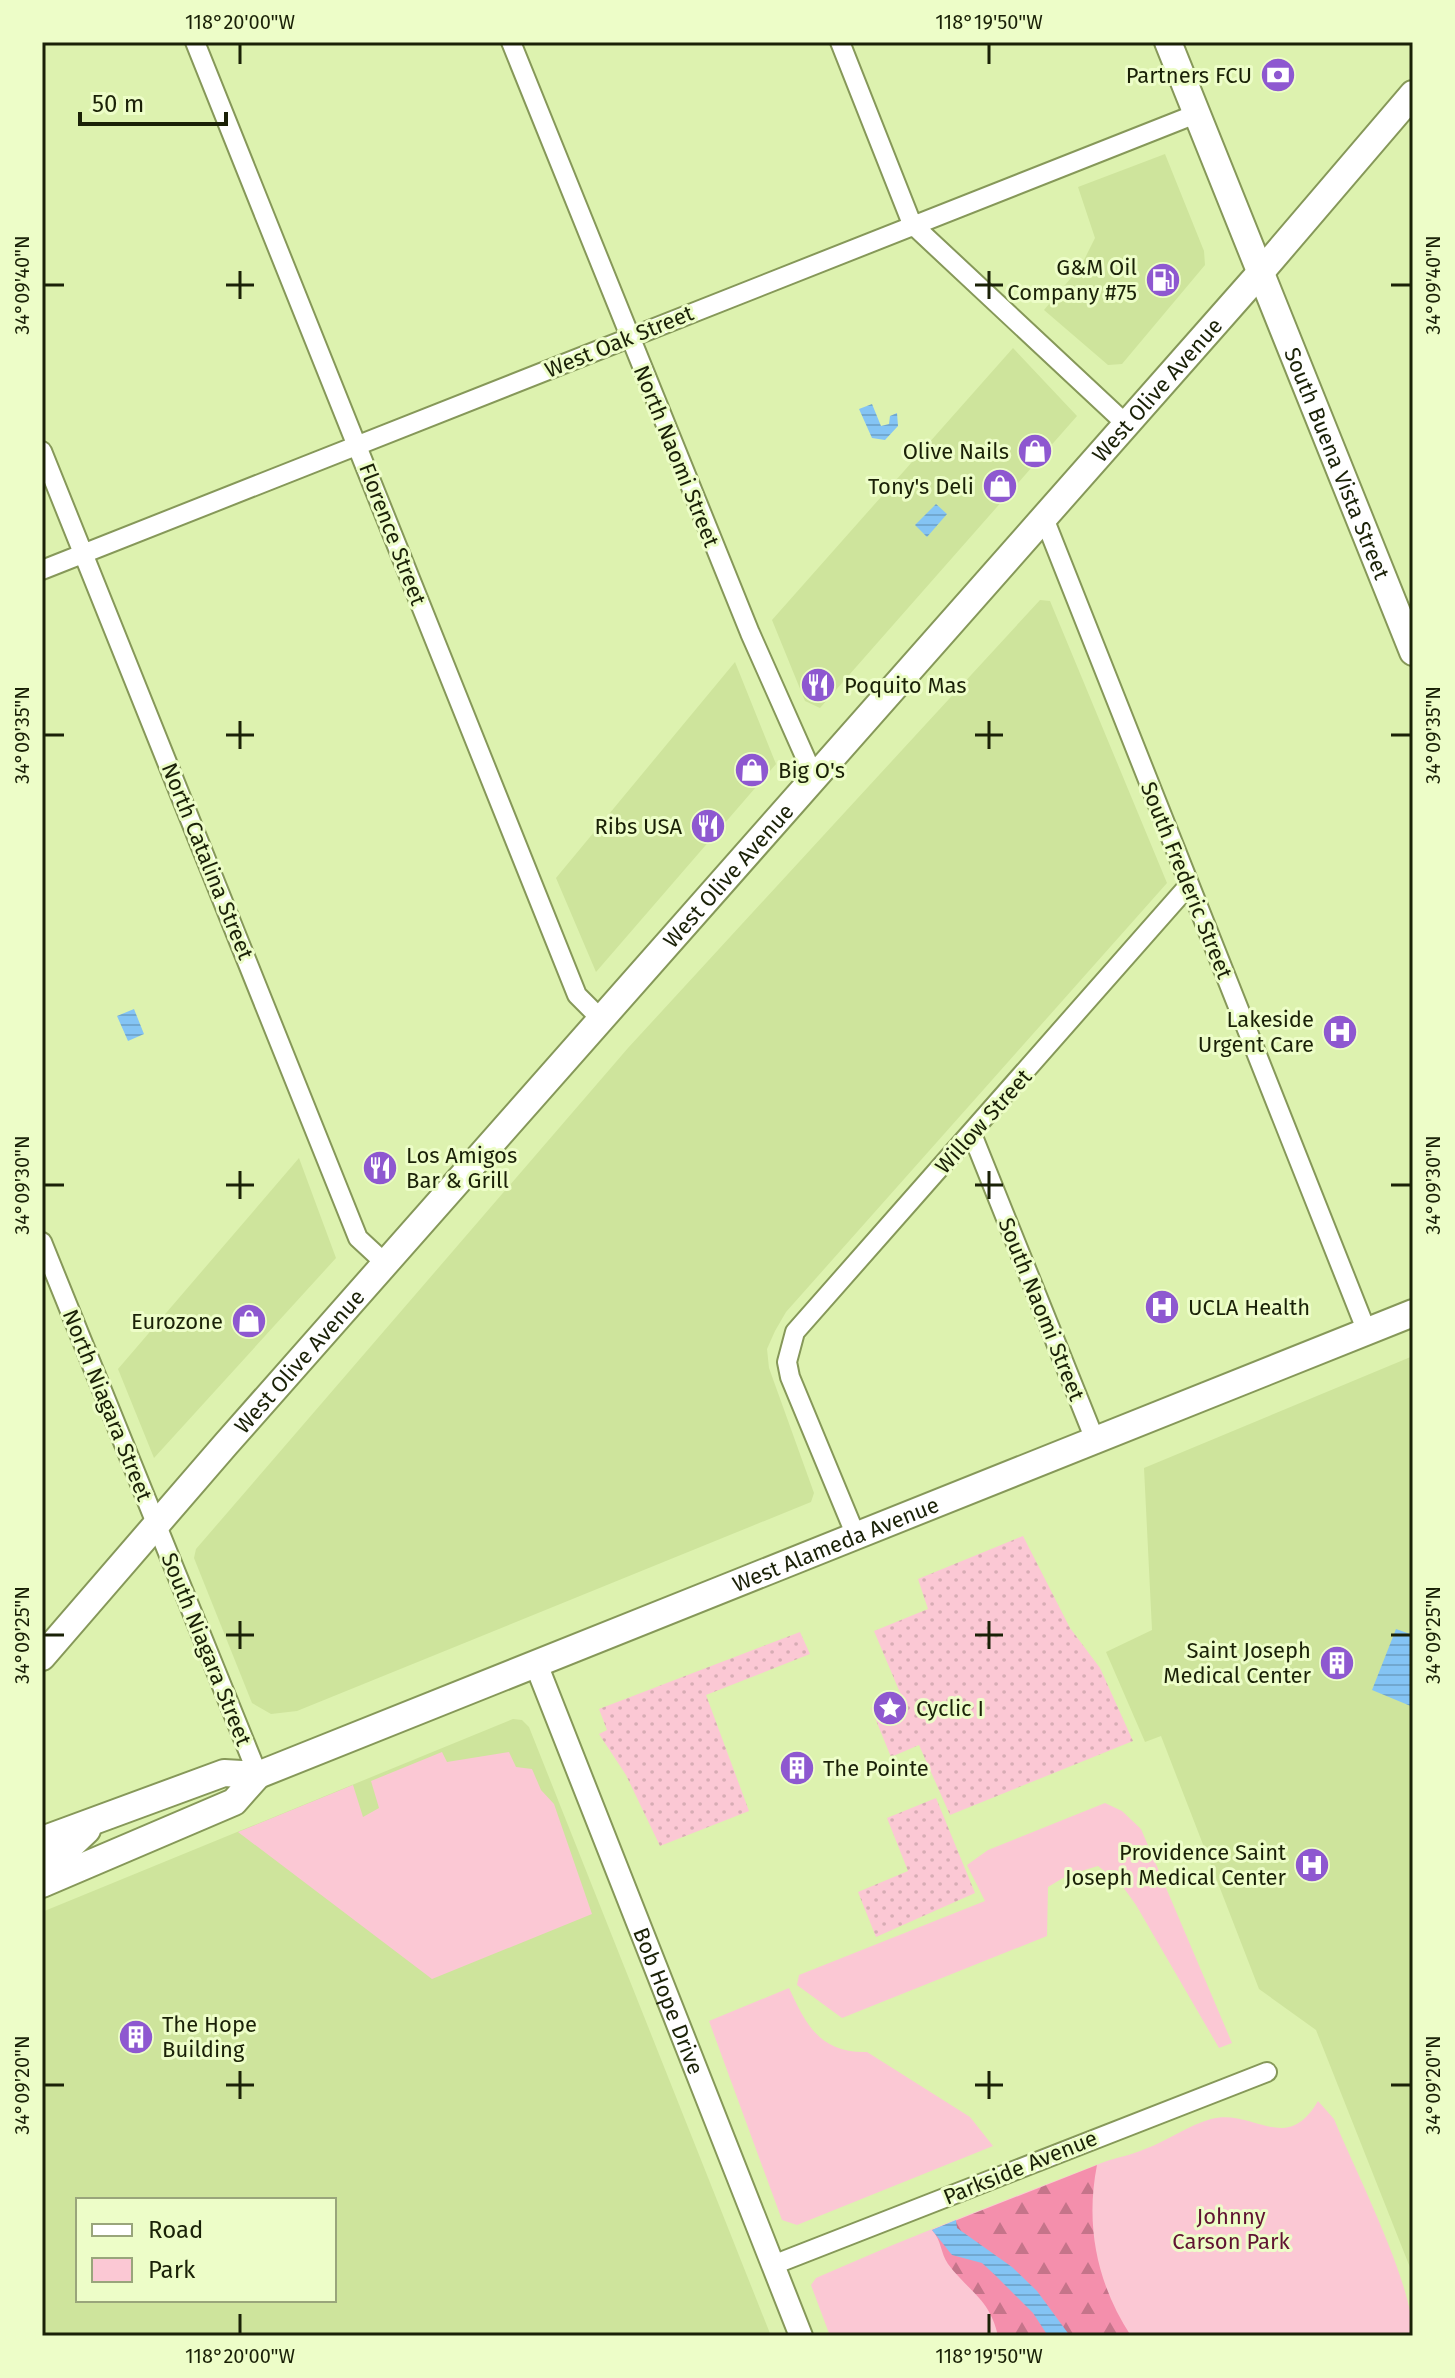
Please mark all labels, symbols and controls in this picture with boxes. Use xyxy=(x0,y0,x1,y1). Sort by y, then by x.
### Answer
text: 118°20'00"W xyxy=(185,10,296,34)
text: 118°19'50"W xyxy=(935,10,1043,34)
bank icon: Partners FCU xyxy=(1259,56,1297,94)
place label: Partners FCU xyxy=(1126,62,1252,89)
scale bar xyxy=(80,76,226,126)
text: 50 m xyxy=(92,90,144,118)
text: 34°09'40"N xyxy=(10,235,34,335)
text: 34°09'40"N xyxy=(1421,235,1445,335)
place label: G&M Oil Company #75 xyxy=(1007,254,1137,306)
fuel station icon: G&M Oil Company #75 xyxy=(1144,261,1182,299)
street label: West Oak Street xyxy=(541,299,697,384)
street label: West Olive Avenue xyxy=(1086,312,1228,468)
street label: South Buena Vista Street xyxy=(1278,344,1395,583)
street label: North Naomi Street xyxy=(628,361,725,551)
shop icon: Olive Nails xyxy=(1016,432,1054,470)
place label: Olive Nails xyxy=(903,438,1009,465)
street label: Florence Street xyxy=(353,459,432,609)
shop icon: Tony's Deli xyxy=(981,467,1019,505)
place label: Tony's Deli xyxy=(868,473,974,500)
restaurant icon: Poquito Mas xyxy=(799,666,837,704)
place label: Poquito Mas xyxy=(844,672,967,699)
text: 34°09'35"N xyxy=(10,686,34,784)
text: 34°09'35"N xyxy=(1421,686,1445,784)
shop icon: Big O's xyxy=(733,751,771,789)
place label: Big O's xyxy=(778,757,845,784)
street label: North Catalina Street xyxy=(156,759,259,963)
street label: South Frederic Street xyxy=(1135,778,1238,983)
street label: West Olive Avenue xyxy=(658,798,799,953)
restaurant icon: Ribs USA xyxy=(689,807,727,845)
place label: Ribs USA xyxy=(594,813,682,840)
place label: Lakeside Urgent Care xyxy=(1198,1006,1314,1058)
hospital icon: Lakeside Urgent Care xyxy=(1321,1013,1359,1051)
street label: Willow Street xyxy=(929,1063,1037,1179)
text: 34°09'30"N xyxy=(10,1135,34,1235)
text: 34°09'30"N xyxy=(1421,1135,1445,1235)
place label: Los Amigos Bar & Grill xyxy=(406,1142,517,1194)
restaurant icon: Los Amigos Bar & Grill xyxy=(361,1149,399,1187)
street label: South Naomi Street xyxy=(993,1214,1091,1405)
street label: West Olive Avenue xyxy=(229,1284,370,1439)
hospital icon: UCLA Health xyxy=(1143,1288,1181,1326)
place label: UCLA Health xyxy=(1188,1294,1310,1321)
shop icon: Eurozone xyxy=(230,1302,268,1340)
street label: North Niagara Street xyxy=(57,1305,158,1505)
place label: Eurozone xyxy=(131,1308,223,1335)
street label: West Alameda Avenue xyxy=(729,1491,943,1598)
street label: South Niagara Street xyxy=(156,1549,258,1750)
text: 34°09'25"N xyxy=(10,1586,34,1684)
text: 34°09'25"N xyxy=(1421,1586,1445,1684)
place label: Saint Joseph Medical Center xyxy=(1163,1637,1311,1689)
building icon: Saint Joseph Medical Center xyxy=(1318,1644,1356,1682)
place icon: Cyclic I xyxy=(871,1689,909,1727)
place label: Cyclic I xyxy=(916,1695,984,1722)
building icon: The Pointe xyxy=(778,1749,816,1787)
place label: The Pointe xyxy=(823,1755,929,1782)
place label: Providence Saint Joseph Medical Center xyxy=(1065,1839,1286,1891)
hospital icon: Providence Saint Joseph Medical Center xyxy=(1293,1846,1331,1884)
street label: Bob Hope Drive xyxy=(627,1924,709,2078)
place label: The Hope Building xyxy=(162,2011,257,2063)
building icon: The Hope Building xyxy=(117,2018,155,2056)
text: 34°09'20"N xyxy=(10,2035,34,2135)
text: 34°09'20"N xyxy=(1421,2035,1445,2135)
street label: Parkside Avenue xyxy=(939,2124,1101,2211)
legend xyxy=(76,2198,336,2302)
park label: Johnny Carson Park xyxy=(1172,2203,1290,2255)
text: Road xyxy=(148,2216,203,2244)
text: Park xyxy=(148,2256,196,2284)
text: 118°20'00"W xyxy=(185,2344,296,2368)
text: 118°19'50"W xyxy=(935,2344,1043,2368)

